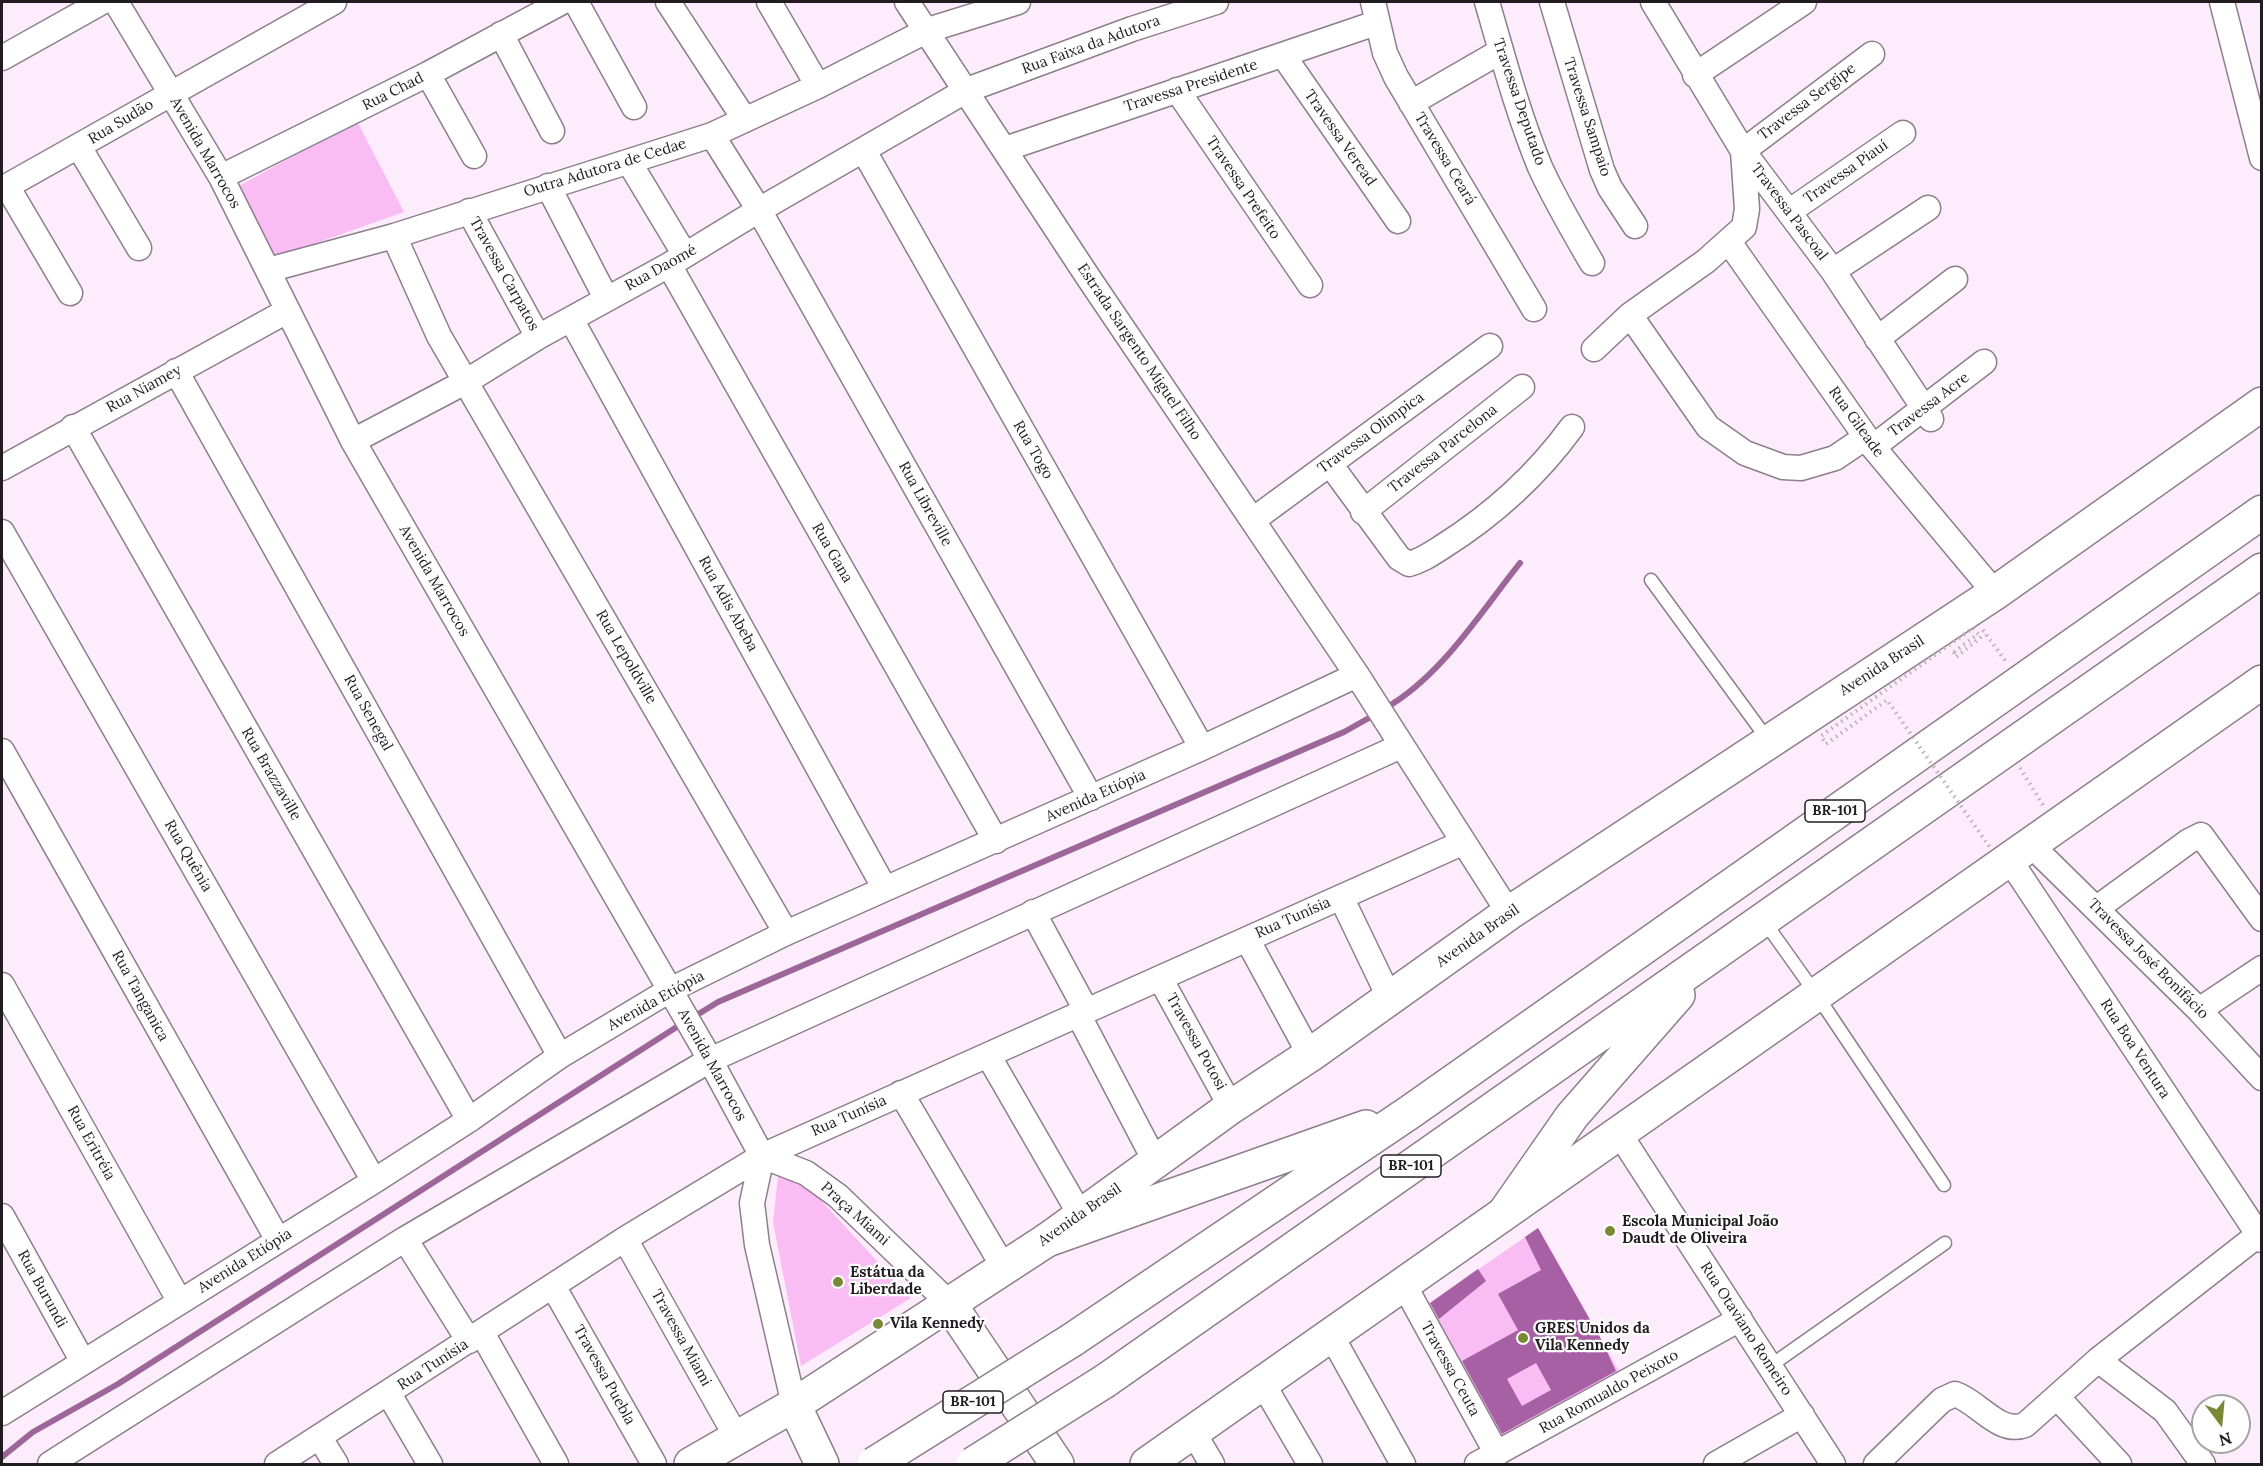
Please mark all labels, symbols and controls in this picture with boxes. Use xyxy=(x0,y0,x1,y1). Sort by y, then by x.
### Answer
street label: Rua Faixa da Adutora xyxy=(1019,12,1163,78)
street label: Travessa Deputado xyxy=(1489,36,1549,168)
street label: Travessa Sampaio xyxy=(1559,55,1615,179)
street label: Travessa Presidente xyxy=(1122,56,1260,116)
street label: Travessa Sergipe xyxy=(1755,59,1859,145)
street label: Rua Chad xyxy=(359,69,427,115)
street label: Travessa Veread xyxy=(1300,87,1380,189)
street label: Avenida Marrocos xyxy=(166,94,244,212)
street label: Rua Sudão xyxy=(85,96,157,148)
street label: Travessa Ceará xyxy=(1410,109,1480,209)
street label: Travessa Prefeito xyxy=(1202,133,1284,243)
street label: Outra Adutora de Cedae xyxy=(521,135,689,201)
street label: Travessa Piauí xyxy=(1800,136,1892,208)
street label: Travessa Pascoal xyxy=(1747,160,1831,264)
street label: Travessa Carpatos xyxy=(465,214,543,334)
street label: Rua Daomé xyxy=(622,241,700,295)
street label: Estrada Sargento Miguel Filho xyxy=(1073,260,1205,444)
street label: Rua Niamey xyxy=(103,361,185,417)
street label: Travessa Acre xyxy=(1885,369,1973,441)
street label: Rua Gileade xyxy=(1824,383,1888,461)
street label: Travessa Olimpica xyxy=(1314,388,1428,478)
street label: Travessa Parcelona xyxy=(1385,401,1501,497)
street label: Rua Togo xyxy=(1009,417,1057,483)
street label: Rua Libreville xyxy=(894,458,956,550)
street label: Rua Gana xyxy=(808,520,856,586)
street label: Avenida Marrocos xyxy=(395,522,473,640)
street label: Rua Adis Abeba xyxy=(694,553,762,655)
street label: Rua Lepoldville xyxy=(592,607,660,707)
street label: Avenida Brasil xyxy=(1836,632,1928,700)
street label: Rua Senegal xyxy=(340,672,396,754)
street label: Rua Brazzaville xyxy=(237,724,305,824)
street label: Avenida Etiópia xyxy=(1043,766,1149,826)
road number: BR-101 xyxy=(1805,800,1865,822)
street label: Rua Quênia xyxy=(160,817,216,895)
street label: Rua Tunísia xyxy=(1253,893,1333,943)
street label: Travessa José Bonifácio xyxy=(2084,895,2212,1023)
street label: Avenida Brasil xyxy=(1433,901,1523,971)
street label: Rua Tanganica xyxy=(108,947,172,1045)
street label: Avenida Etiópia xyxy=(605,967,707,1035)
street label: Travessa Potosi xyxy=(1162,990,1230,1094)
street label: Rua Boa Ventura xyxy=(2096,996,2174,1102)
street label: Avenida Marrocos xyxy=(674,1006,750,1124)
street label: Rua Tunísia xyxy=(809,1091,889,1141)
street label: Rua Eritréia xyxy=(63,1103,119,1183)
road number: BR-101 xyxy=(1381,1155,1441,1177)
street label: Praça Miami xyxy=(817,1178,893,1250)
street label: Avenida Brasil xyxy=(1035,1180,1125,1250)
place label: Escola Municipal João Daudt de Oliveira xyxy=(1622,1213,1779,1248)
marker: Escola Municipal João Daudt de Oliveira xyxy=(1603,1224,1617,1238)
street label: Avenida Etiópia xyxy=(195,1225,295,1297)
street label: Rua Burundi xyxy=(13,1247,71,1331)
street label: Rua Otaviano Romeiro xyxy=(1696,1259,1796,1399)
place label: Estátua da Liberdade xyxy=(850,1264,925,1299)
marker: Estátua da Liberdade xyxy=(831,1275,845,1289)
street label: Travessa Miami xyxy=(647,1286,715,1390)
place label: Vila Kennedy xyxy=(890,1315,984,1333)
marker: Vila Kennedy xyxy=(871,1317,885,1331)
street label: Travessa Ceuta xyxy=(1417,1318,1483,1420)
place label: GRES Unidos da Vila Kennedy xyxy=(1535,1320,1650,1355)
street label: Travessa Puebla xyxy=(569,1322,639,1428)
marker: GRES Unidos da Vila Kennedy xyxy=(1516,1331,1530,1345)
street label: Rua Tunísia xyxy=(394,1336,472,1394)
street label: Rua Romualdo Peixoto xyxy=(1536,1346,1682,1438)
road number: BR-101 xyxy=(943,1391,1003,1413)
north arrow xyxy=(2191,1394,2251,1454)
text: N xyxy=(2217,1428,2234,1451)

